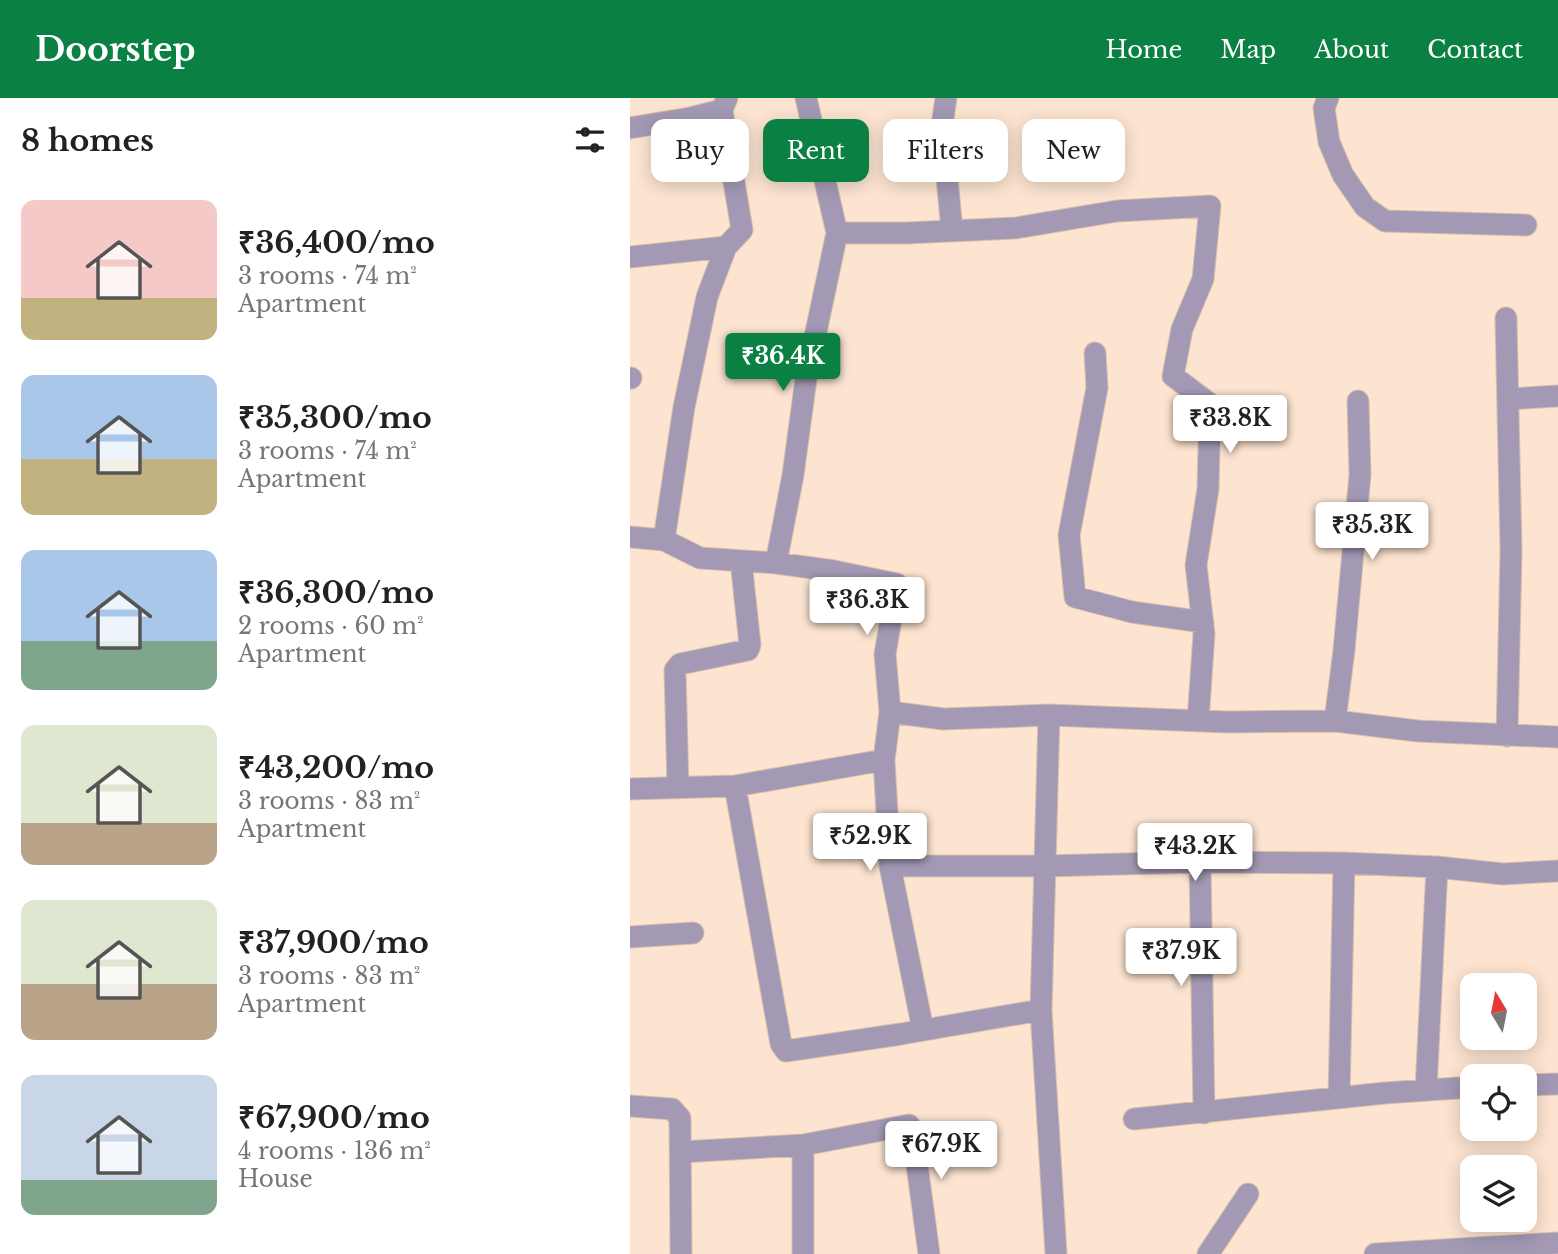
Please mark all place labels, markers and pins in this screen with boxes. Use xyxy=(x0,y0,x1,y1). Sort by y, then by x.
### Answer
pin: ₹36.4K xyxy=(726,334,840,393)
pin: ₹33.8K xyxy=(1173,396,1287,455)
pin: ₹35.3K xyxy=(1315,503,1429,562)
pin: ₹36.3K xyxy=(810,578,924,637)
pin: ₹52.9K xyxy=(813,814,927,873)
pin: ₹43.2K xyxy=(1138,824,1252,883)
pin: ₹37.9K xyxy=(1124,928,1238,988)
pin: ₹67.9K xyxy=(884,1122,998,1181)

